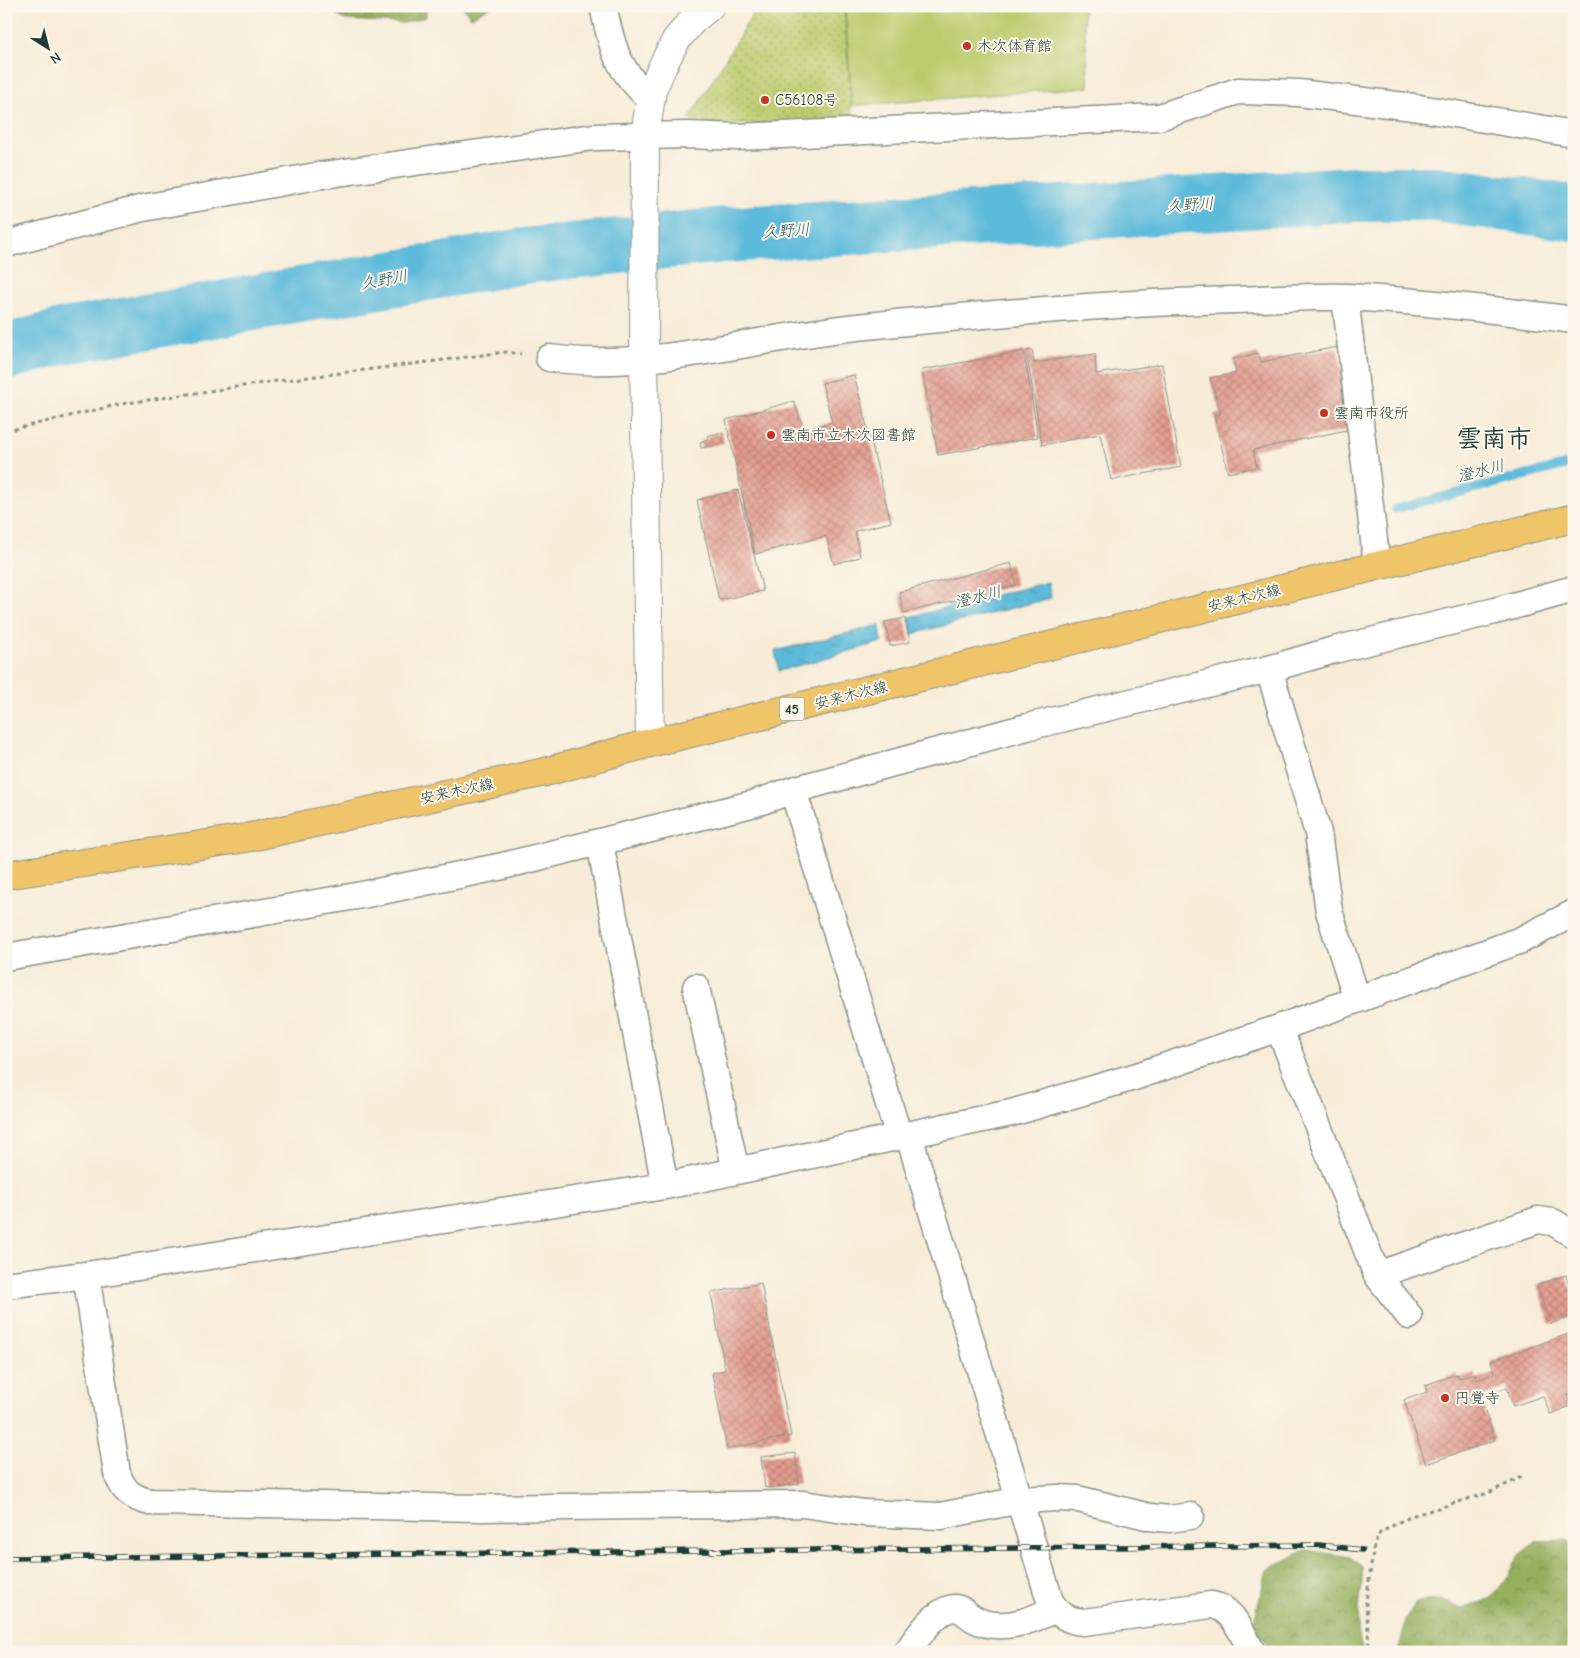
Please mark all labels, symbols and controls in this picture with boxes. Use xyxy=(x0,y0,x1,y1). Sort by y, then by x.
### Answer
north arrow xyxy=(22,22,72,72)
place label: 木次体育館 xyxy=(977,37,1052,55)
marker: 木次体育館 xyxy=(961,40,973,52)
text: N xyxy=(47,49,64,68)
place label: C56108号 xyxy=(775,91,838,109)
marker: C56108号 xyxy=(759,94,771,106)
water label: 久野川 xyxy=(1165,194,1215,216)
water label: 久野川 xyxy=(761,220,811,242)
water label: 久野川 xyxy=(359,267,409,293)
place label: 雲南市役所 xyxy=(1334,404,1409,422)
marker: 雲南市役所 xyxy=(1318,407,1330,419)
district label: 雲南市 xyxy=(1456,424,1532,453)
place label: 雲南市立木次図書館 xyxy=(781,426,916,444)
marker: 雲南市立木次図書館 xyxy=(765,429,777,441)
water label: 澄水川 xyxy=(1456,456,1506,486)
street label: 安来木次線 xyxy=(1205,580,1283,616)
water label: 澄水川 xyxy=(953,582,1003,612)
street label: 安来木次線 xyxy=(812,677,890,713)
road number: 45 xyxy=(780,698,804,721)
street label: 安来木次線 xyxy=(418,774,496,808)
place label: 円覚寺 xyxy=(1455,1389,1500,1407)
marker: 円覚寺 xyxy=(1439,1392,1451,1404)

